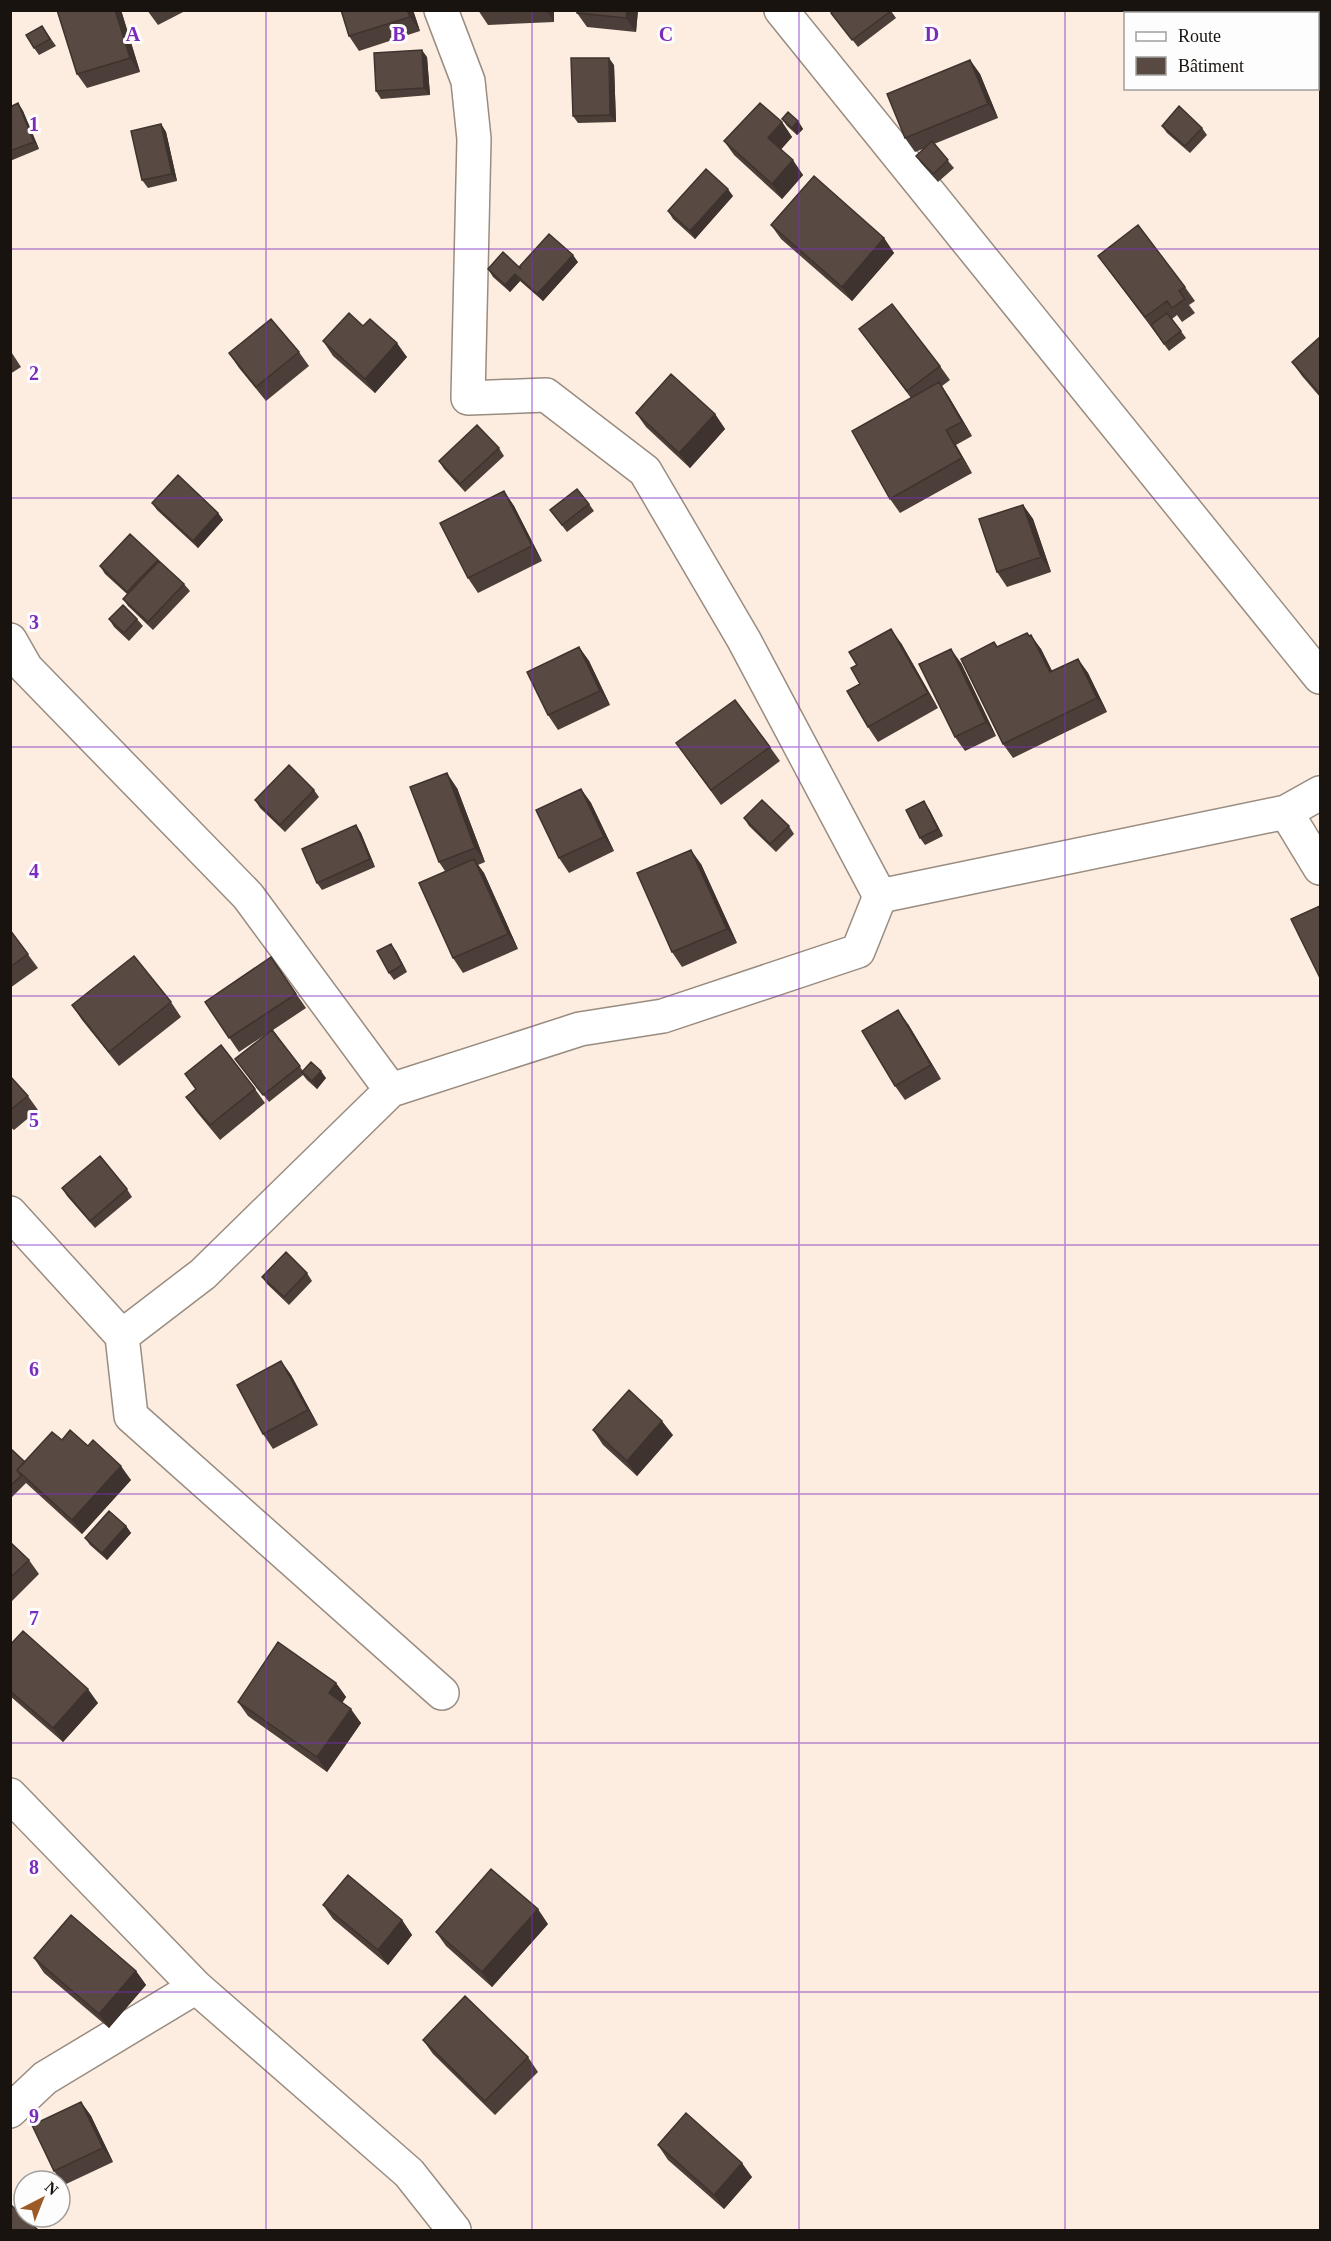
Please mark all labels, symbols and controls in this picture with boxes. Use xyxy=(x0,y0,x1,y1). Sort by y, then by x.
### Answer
legend xyxy=(1124,12,1319,90)
text: A xyxy=(126,23,141,45)
text: B xyxy=(392,23,406,45)
text: C xyxy=(659,23,673,45)
text: D xyxy=(925,23,939,45)
text: Route xyxy=(1178,26,1221,46)
text: Bâtiment xyxy=(1178,56,1244,76)
text: 1 xyxy=(29,113,39,135)
text: 2 xyxy=(29,362,39,384)
text: 3 xyxy=(29,611,39,633)
text: 4 xyxy=(29,860,39,882)
text: 5 xyxy=(29,1109,39,1131)
text: 6 xyxy=(29,1358,39,1380)
text: 7 xyxy=(29,1607,39,1629)
text: 8 xyxy=(29,1856,39,1878)
text: 9 xyxy=(29,2105,39,2127)
north arrow xyxy=(12,2169,72,2229)
text: N xyxy=(42,2178,62,2199)

